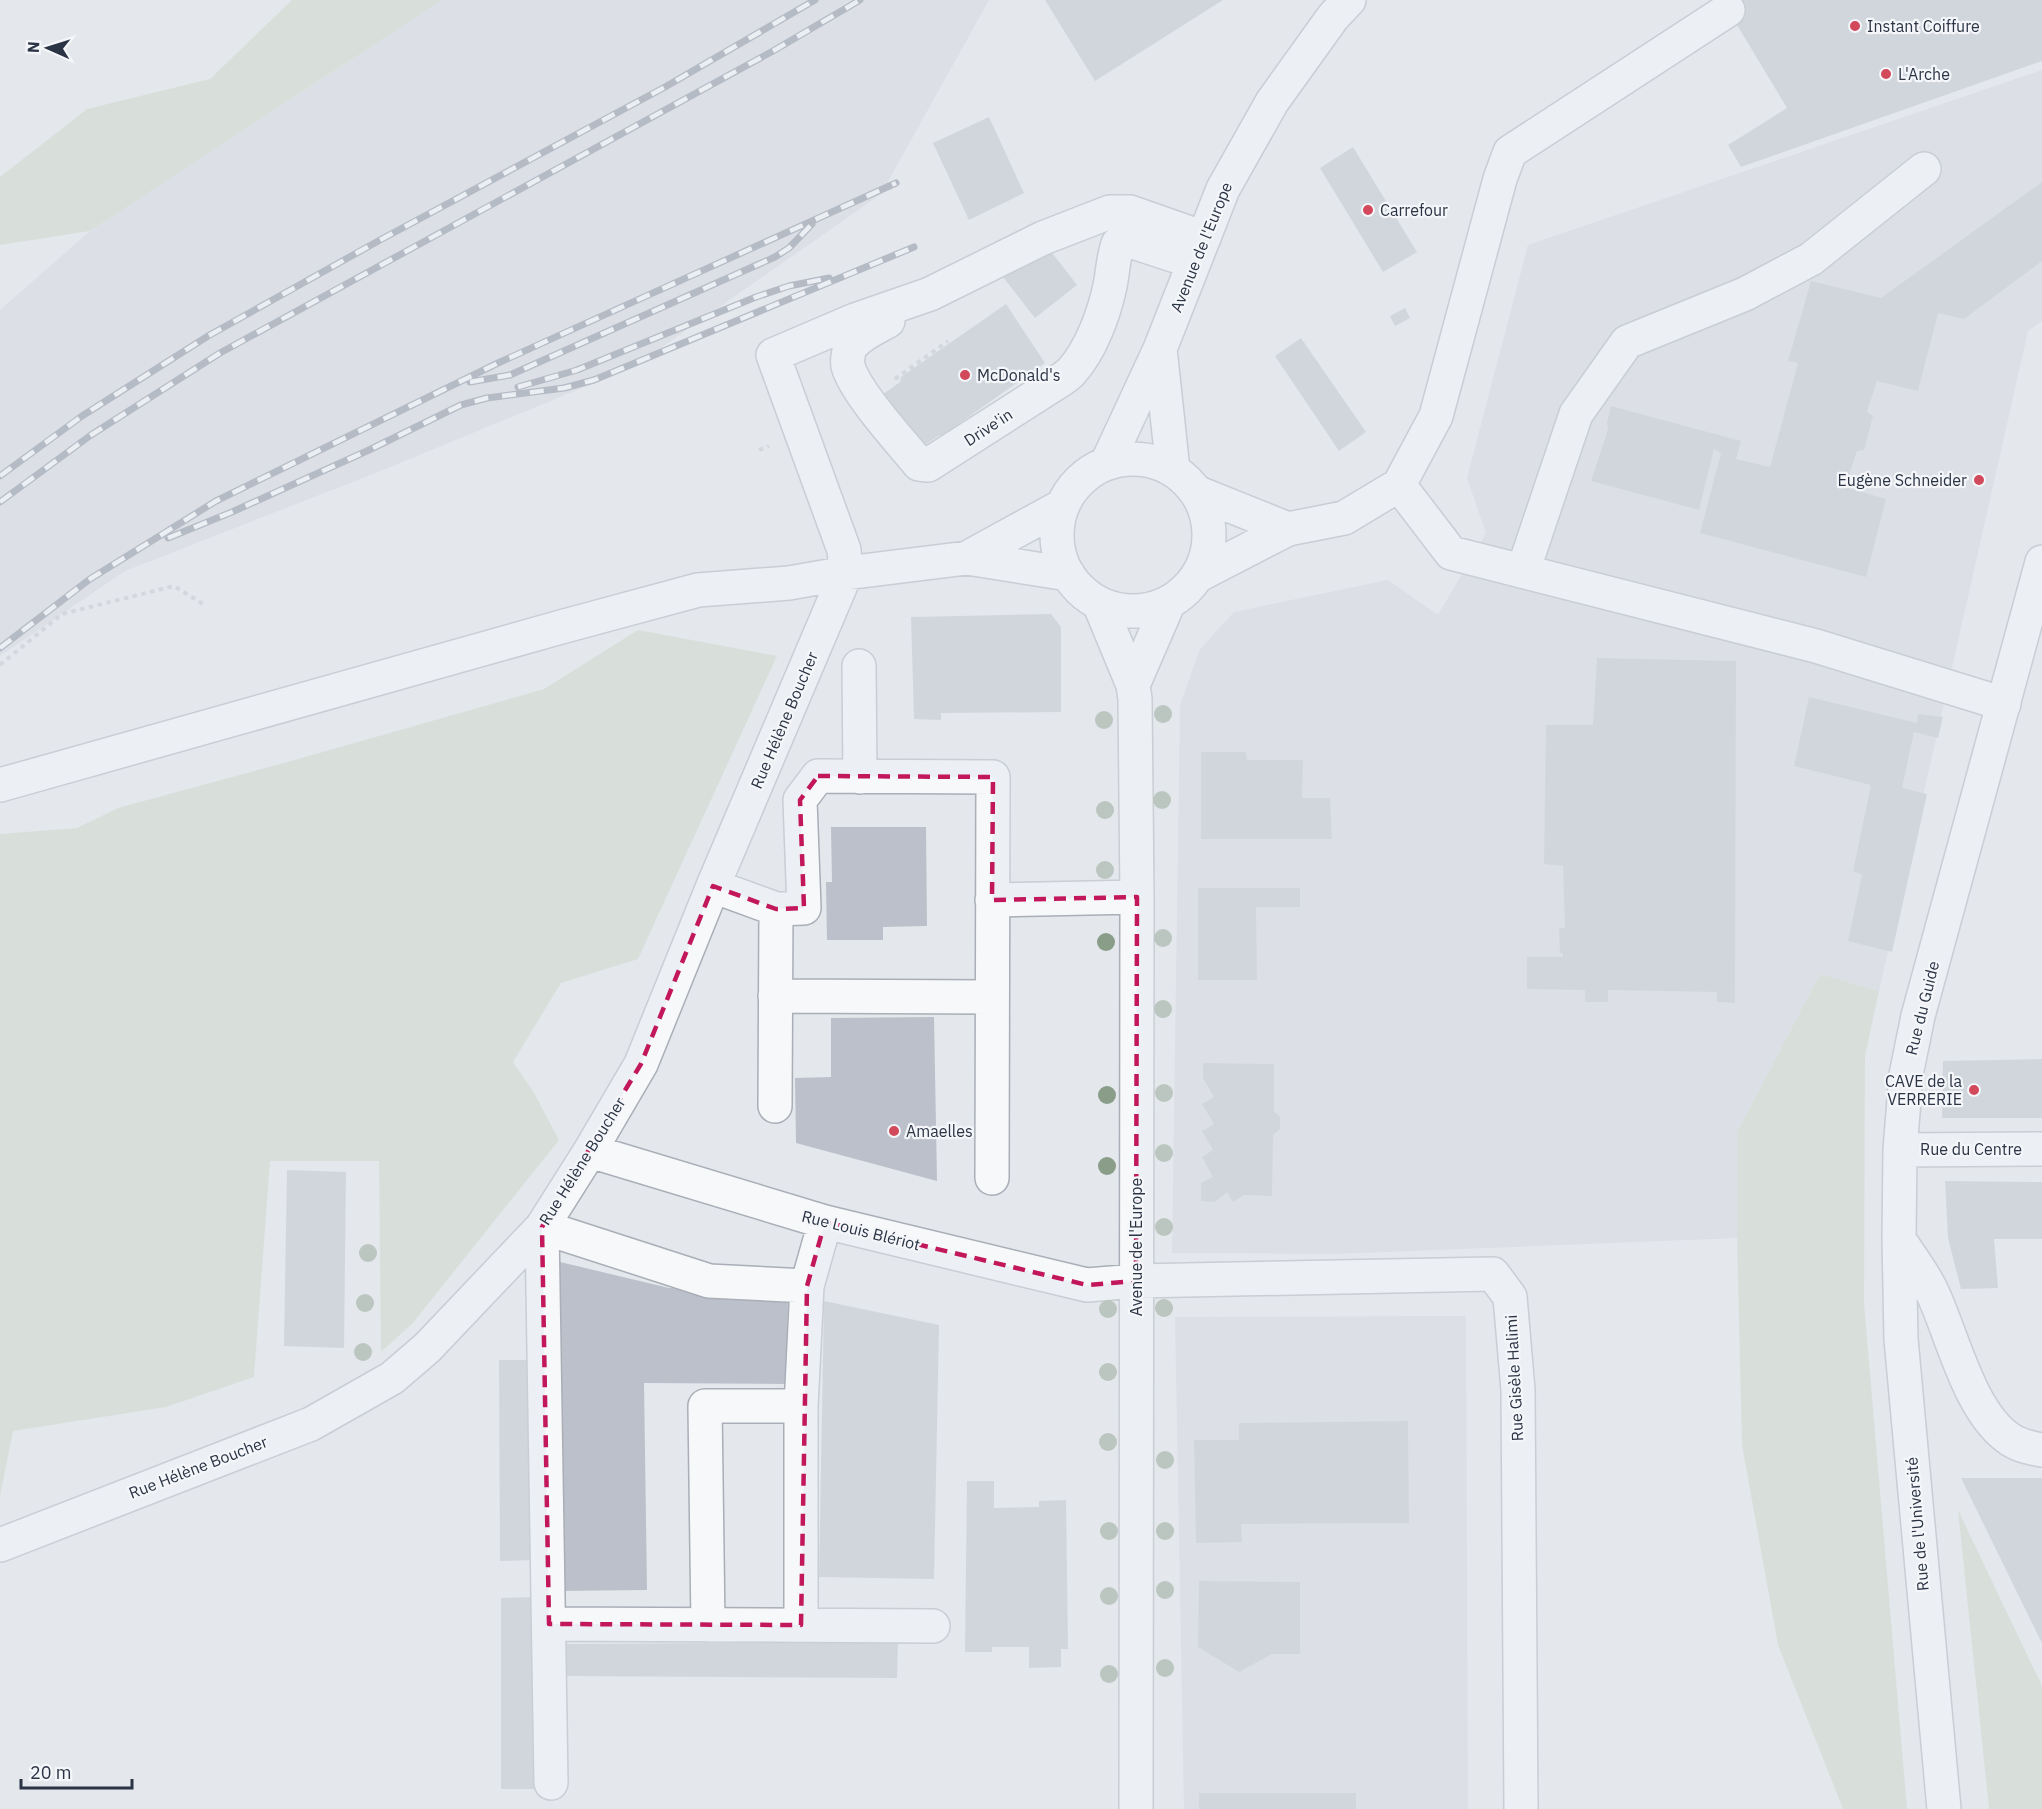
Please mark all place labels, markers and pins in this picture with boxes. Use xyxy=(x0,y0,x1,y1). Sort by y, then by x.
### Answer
place label: Instant Coiffure xyxy=(1867,16,1980,36)
marker: Instant Coiffure xyxy=(1848,19,1862,33)
place label: L'Arche xyxy=(1898,64,1950,84)
marker: L'Arche xyxy=(1879,67,1893,81)
place label: Carrefour xyxy=(1380,200,1448,220)
marker: Carrefour xyxy=(1361,203,1375,217)
place label: McDonald's xyxy=(977,365,1061,385)
marker: McDonald's xyxy=(958,368,972,382)
place label: Eugène Schneider xyxy=(1838,470,1967,490)
marker: Eugène Schneider xyxy=(1972,473,1986,487)
place label: CAVE de la VERRERIE xyxy=(1885,1071,1962,1109)
marker: CAVE de la VERRERIE xyxy=(1967,1083,1981,1097)
place label: Amaelles xyxy=(906,1121,973,1141)
marker: Amaelles xyxy=(887,1124,901,1138)

